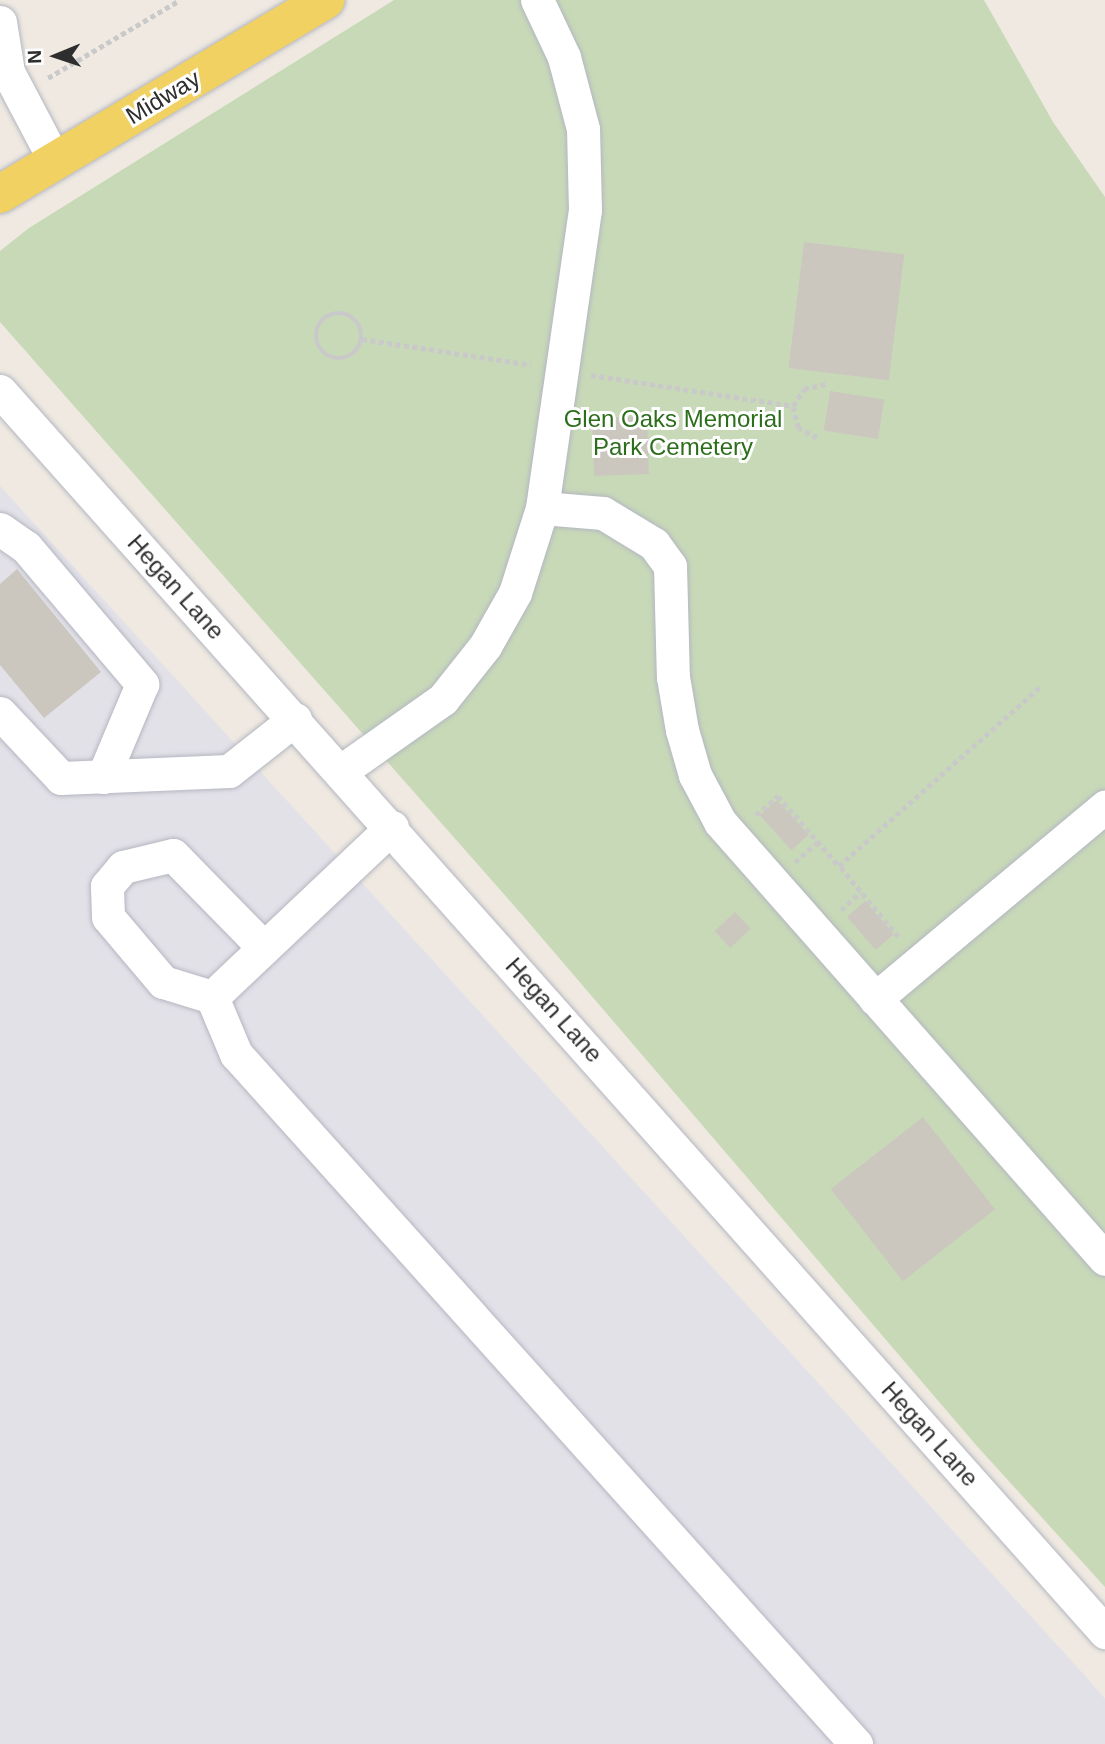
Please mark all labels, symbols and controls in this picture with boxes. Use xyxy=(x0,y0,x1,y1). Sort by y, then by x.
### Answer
north arrow xyxy=(21,21,91,91)
text: N xyxy=(24,50,45,64)
street label: Midway xyxy=(121,64,205,130)
park label: Glen Oaks Memorial Park Cemetery xyxy=(564,405,782,461)
street label: Hegan Lane xyxy=(122,529,230,645)
street label: Hegan Lane xyxy=(500,952,608,1068)
street label: Hegan Lane xyxy=(876,1376,984,1492)

